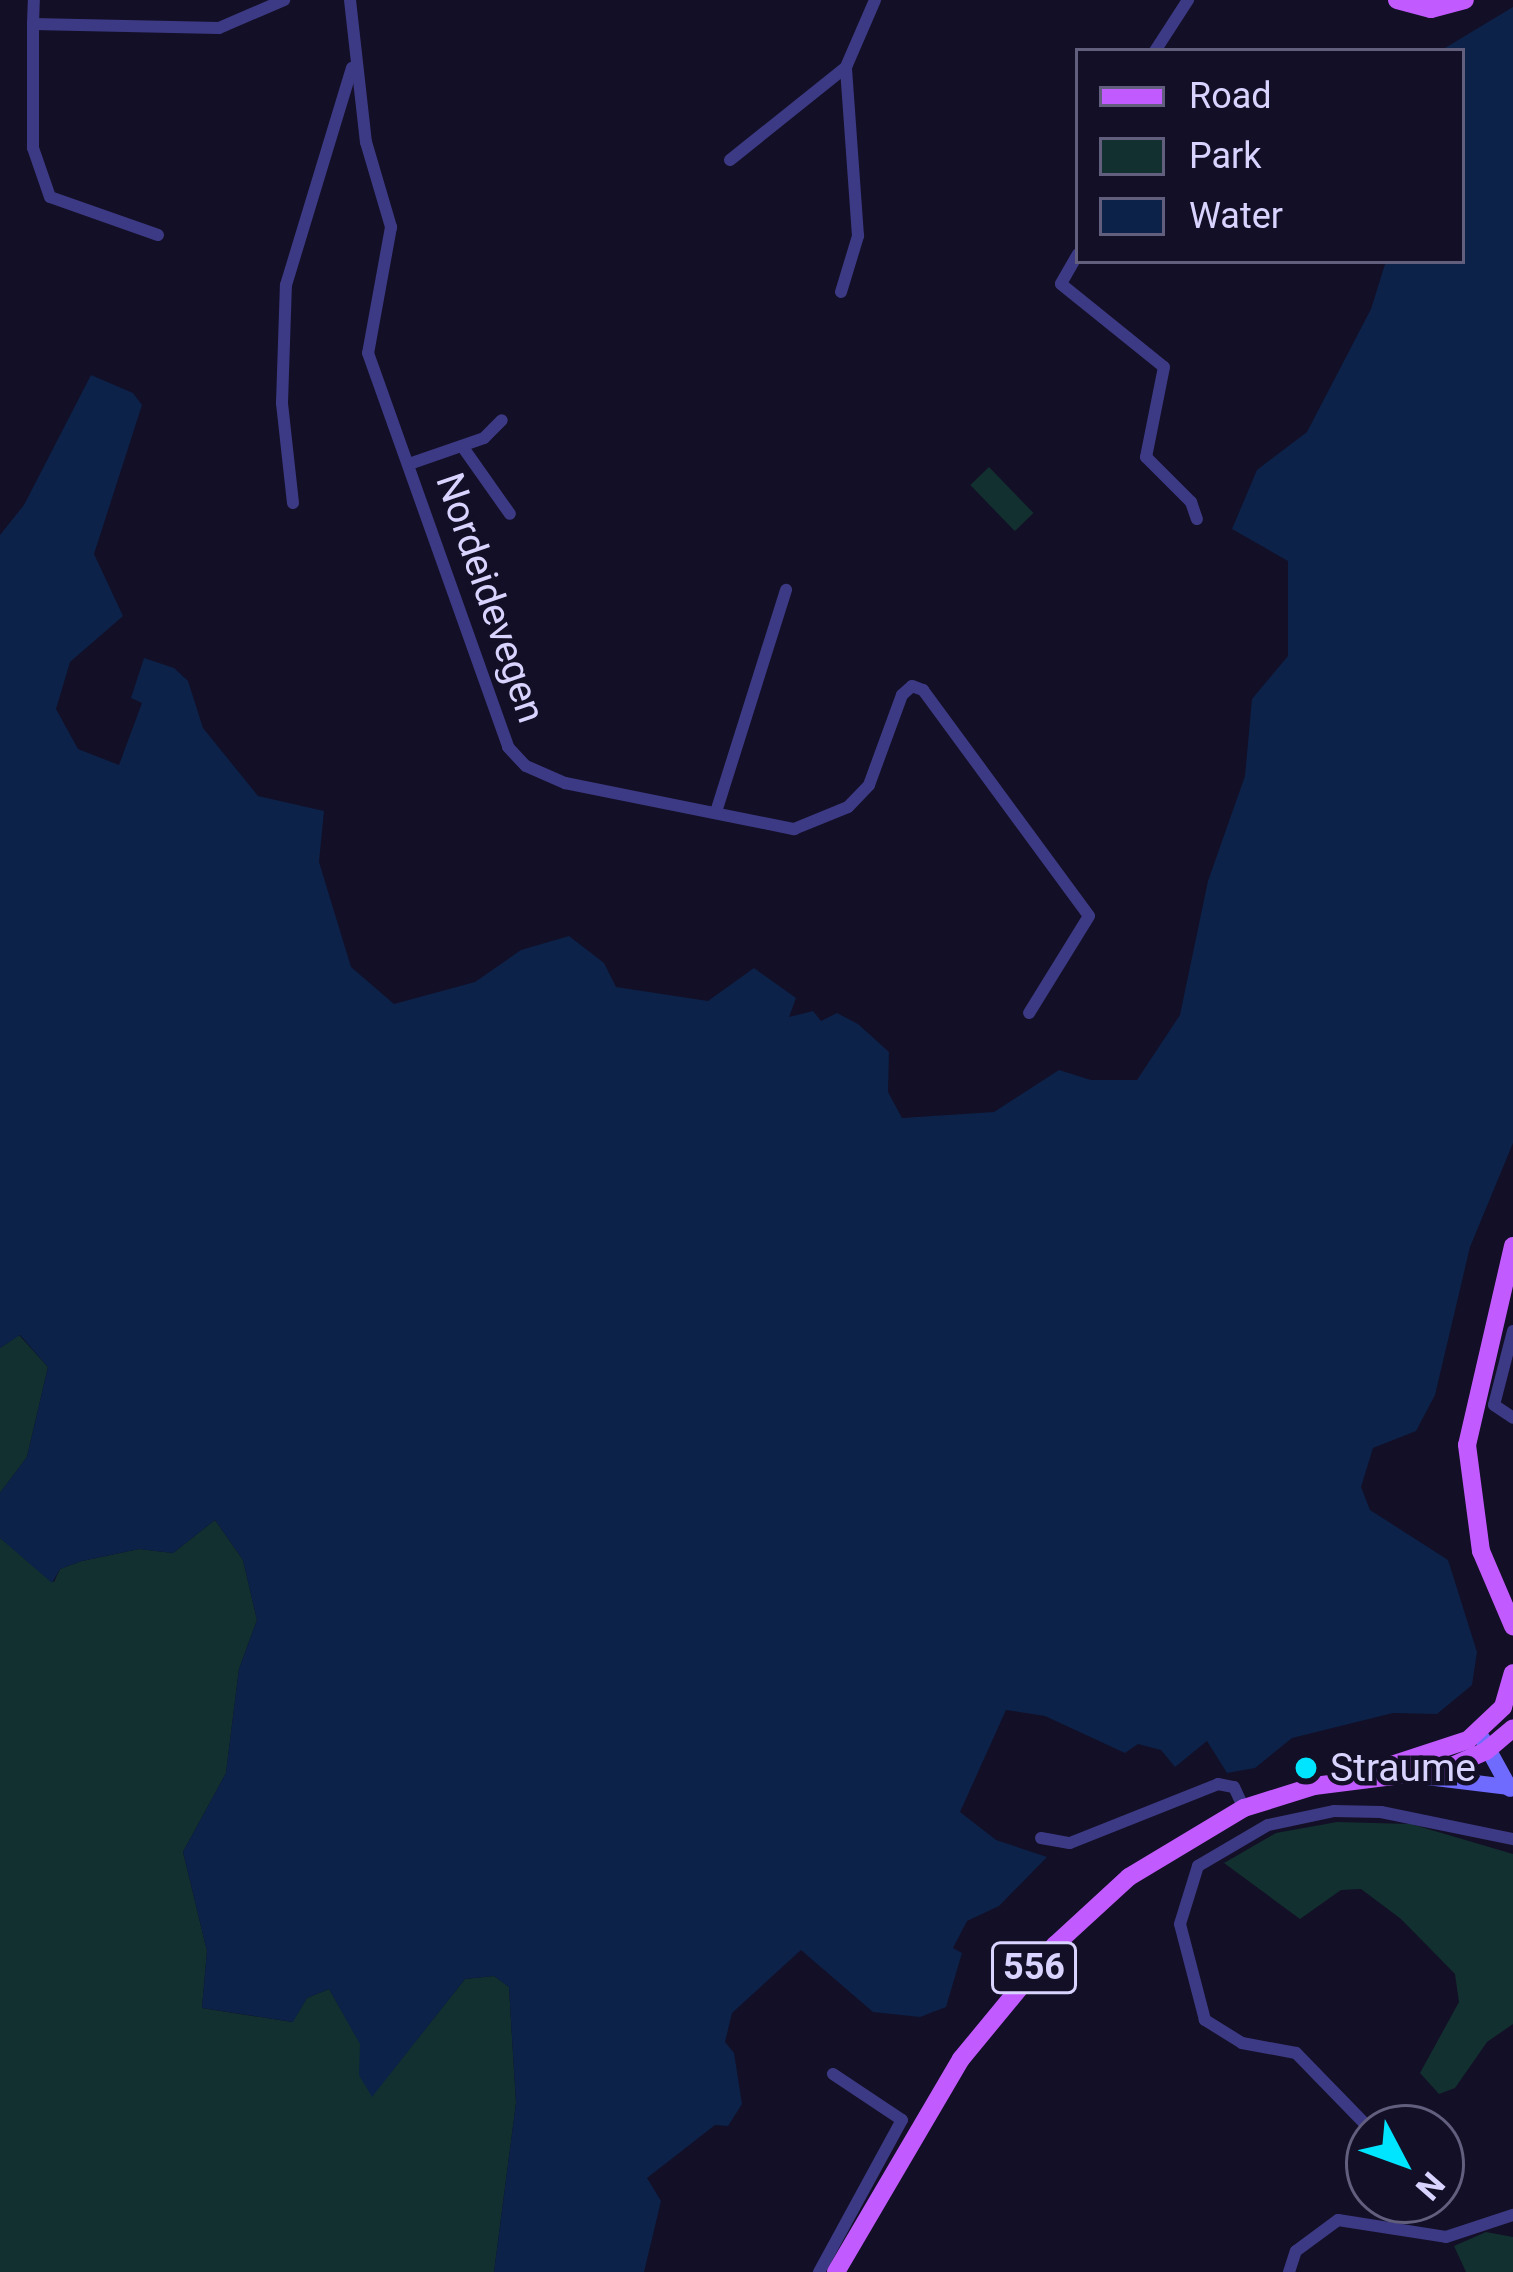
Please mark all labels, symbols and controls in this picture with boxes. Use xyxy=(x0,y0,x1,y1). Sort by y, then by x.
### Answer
legend xyxy=(1075,48,1465,264)
text: Road xyxy=(1189,75,1272,117)
text: Park xyxy=(1189,135,1262,177)
text: Water xyxy=(1189,195,1283,237)
street label: Nordeidevegen xyxy=(425,467,555,729)
place label: Straume xyxy=(1330,1745,1476,1791)
marker: Straume xyxy=(1293,1755,1319,1781)
road number: 556 xyxy=(989,1938,1079,1998)
north arrow xyxy=(1345,2104,1465,2224)
text: N xyxy=(1408,2164,1453,2208)

